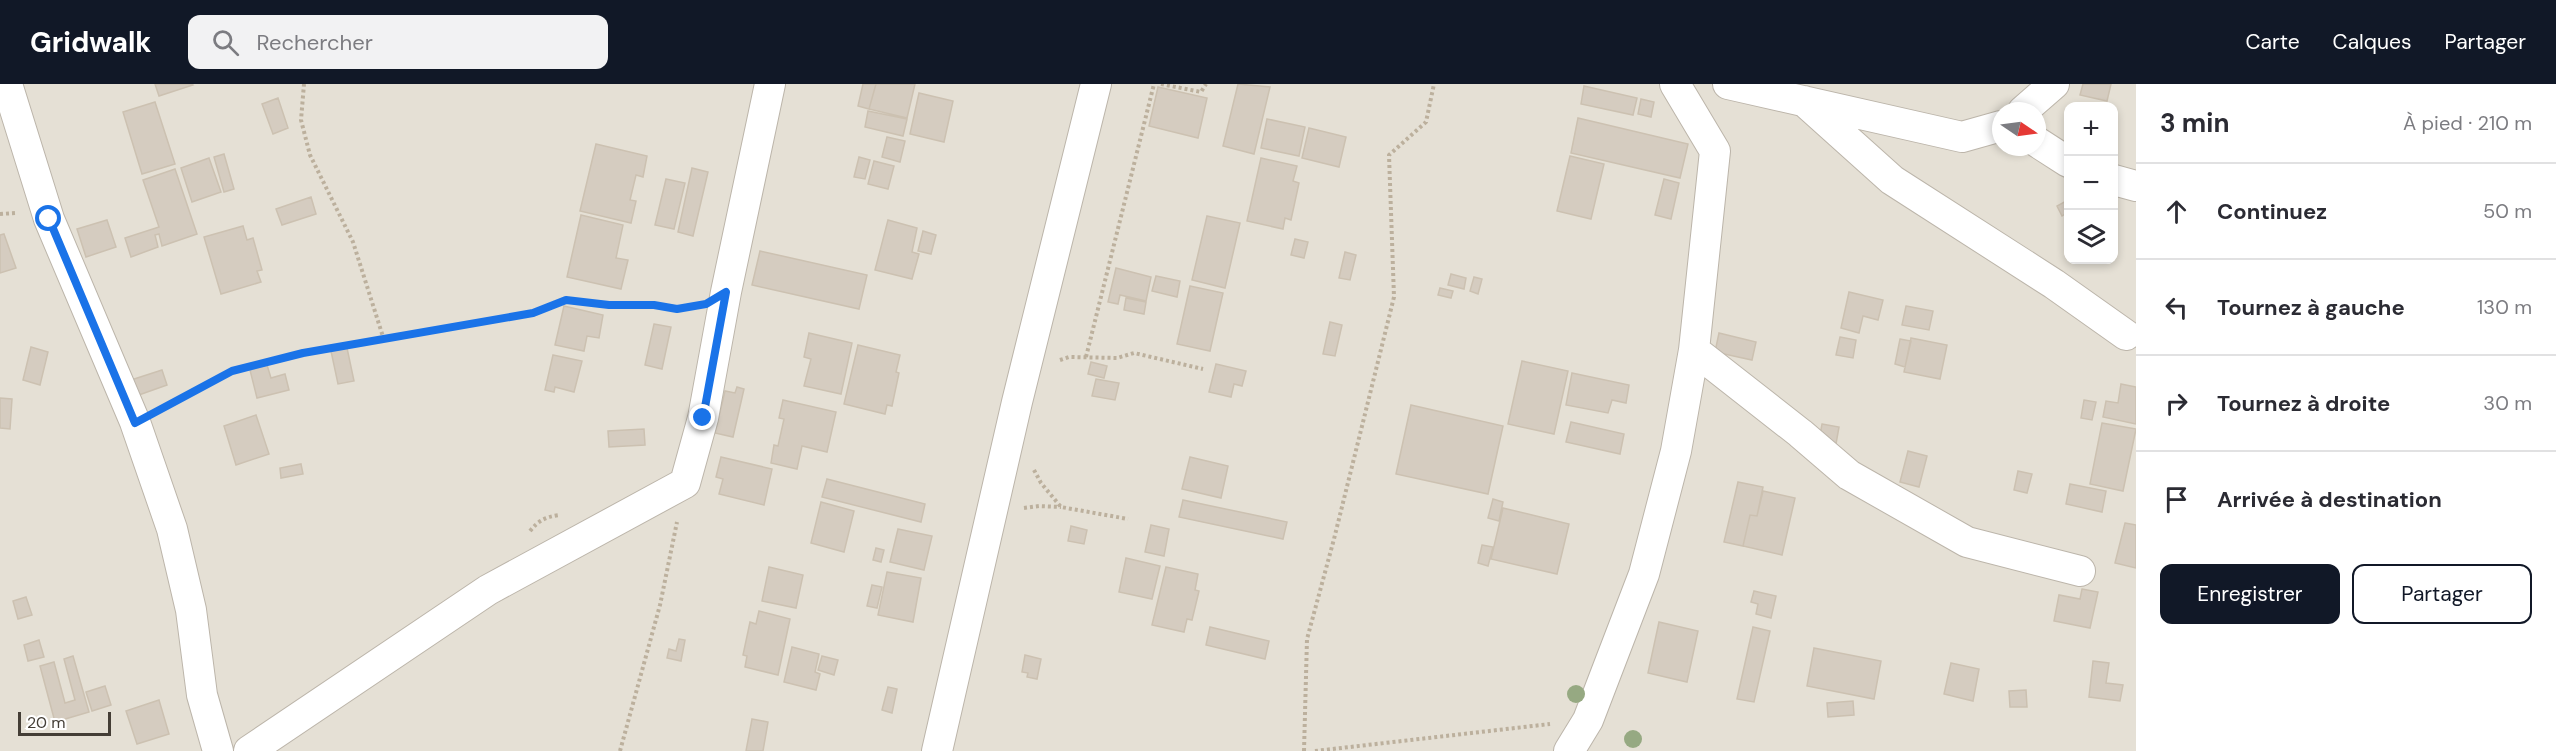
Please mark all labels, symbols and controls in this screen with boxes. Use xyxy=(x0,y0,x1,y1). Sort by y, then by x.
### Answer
search box xyxy=(188,15,608,69)
text: Gridwalk xyxy=(30,24,152,61)
icon: search xyxy=(209,26,242,59)
text: Rechercher xyxy=(257,28,373,57)
text: Carte xyxy=(2245,28,2300,56)
text: Calques xyxy=(2333,28,2411,56)
text: Partager xyxy=(2444,28,2526,56)
north arrow xyxy=(1992,102,2046,156)
map controls xyxy=(2064,102,2118,264)
button: + xyxy=(2064,102,2118,156)
text: 3 min xyxy=(2160,106,2229,140)
text: À pied · 210 m xyxy=(2403,110,2532,136)
button: − xyxy=(2064,156,2118,210)
icon: ahead xyxy=(2160,195,2193,228)
text: Continuez xyxy=(2217,197,2327,226)
text: 50 m xyxy=(2483,198,2532,224)
route start xyxy=(35,205,61,231)
button: layers xyxy=(2064,210,2118,264)
icon: left xyxy=(2160,291,2193,324)
text: Tournez à gauche xyxy=(2217,293,2405,322)
text: 130 m xyxy=(2477,294,2532,320)
icon: right xyxy=(2160,387,2193,420)
text: Tournez à droite xyxy=(2217,389,2390,418)
text: 30 m xyxy=(2483,390,2532,416)
route end xyxy=(689,404,715,430)
icon: arrive xyxy=(2160,483,2193,516)
text: Arrivée à destination xyxy=(2217,485,2442,514)
button: Enregistrer xyxy=(2160,564,2340,624)
button: Partager xyxy=(2352,564,2532,624)
scale bar xyxy=(18,709,111,736)
text: 20 m xyxy=(27,712,66,733)

